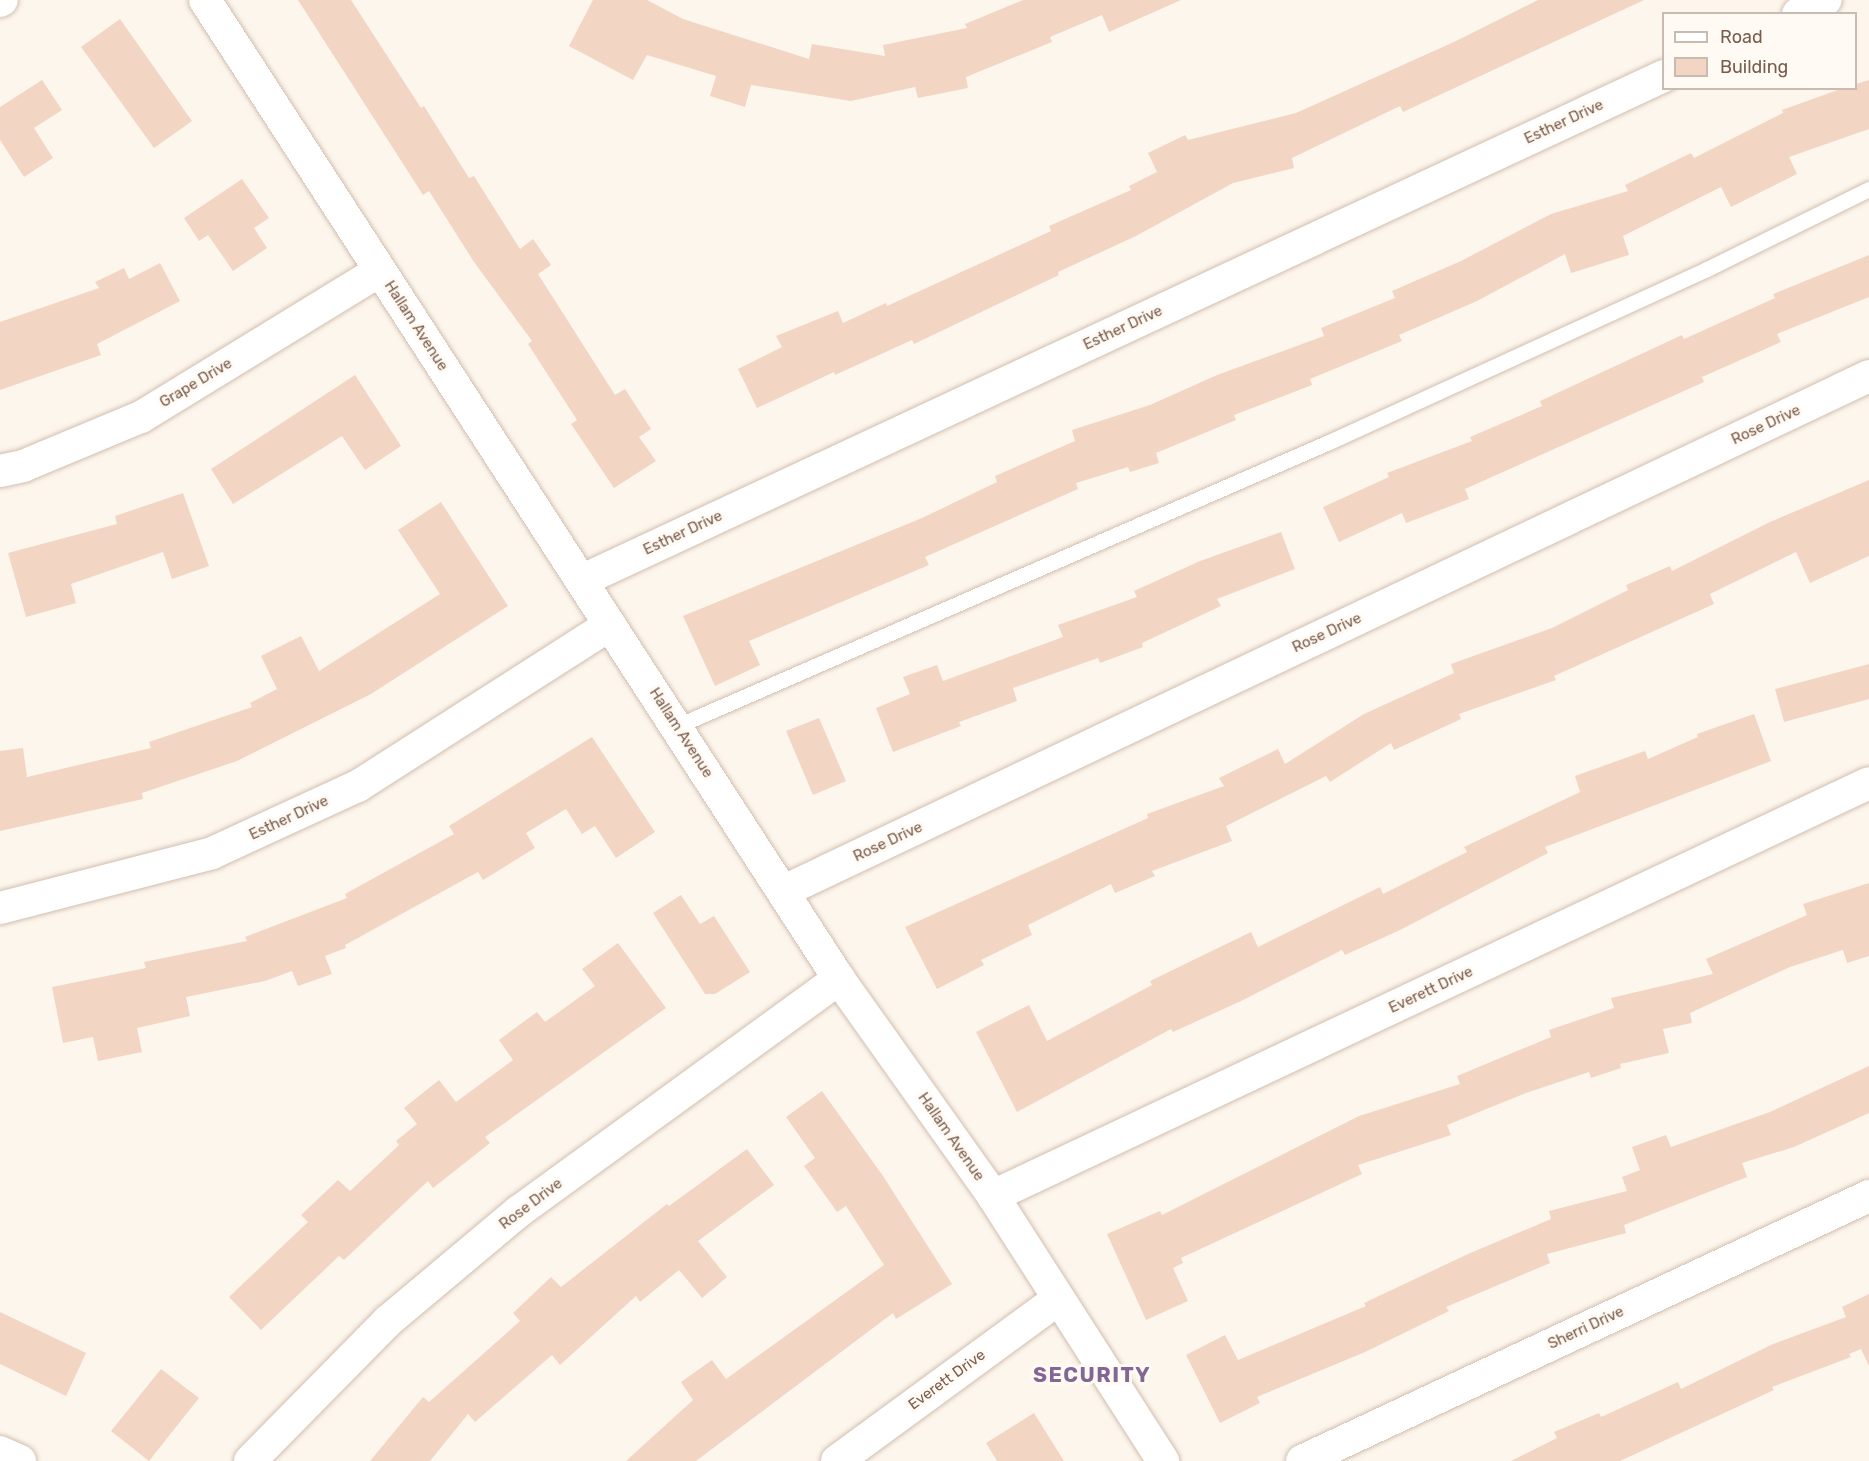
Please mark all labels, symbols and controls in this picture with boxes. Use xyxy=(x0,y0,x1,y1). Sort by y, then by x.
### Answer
legend xyxy=(1662,12,1857,90)
text: Road xyxy=(1720,26,1763,48)
text: Building xyxy=(1720,56,1788,78)
street label: Esther Drive xyxy=(1521,96,1607,148)
street label: Hallam Avenue xyxy=(380,277,452,375)
street label: Esther Drive xyxy=(1080,302,1166,354)
street label: Grape Drive xyxy=(157,354,235,412)
street label: Rose Drive xyxy=(1729,401,1803,449)
street label: Esther Drive xyxy=(640,507,726,559)
street label: Rose Drive xyxy=(1290,609,1364,657)
street label: Hallam Avenue xyxy=(645,684,717,782)
street label: Esther Drive xyxy=(246,792,332,844)
street label: Rose Drive xyxy=(851,818,925,866)
street label: Everett Drive xyxy=(1386,963,1476,1017)
street label: Hallam Avenue xyxy=(914,1089,988,1185)
street label: Rose Drive xyxy=(496,1174,566,1234)
street label: Sherri Drive xyxy=(1545,1303,1627,1353)
street label: Everett Drive xyxy=(905,1346,989,1414)
district label: SECURITY xyxy=(1033,1362,1151,1388)

